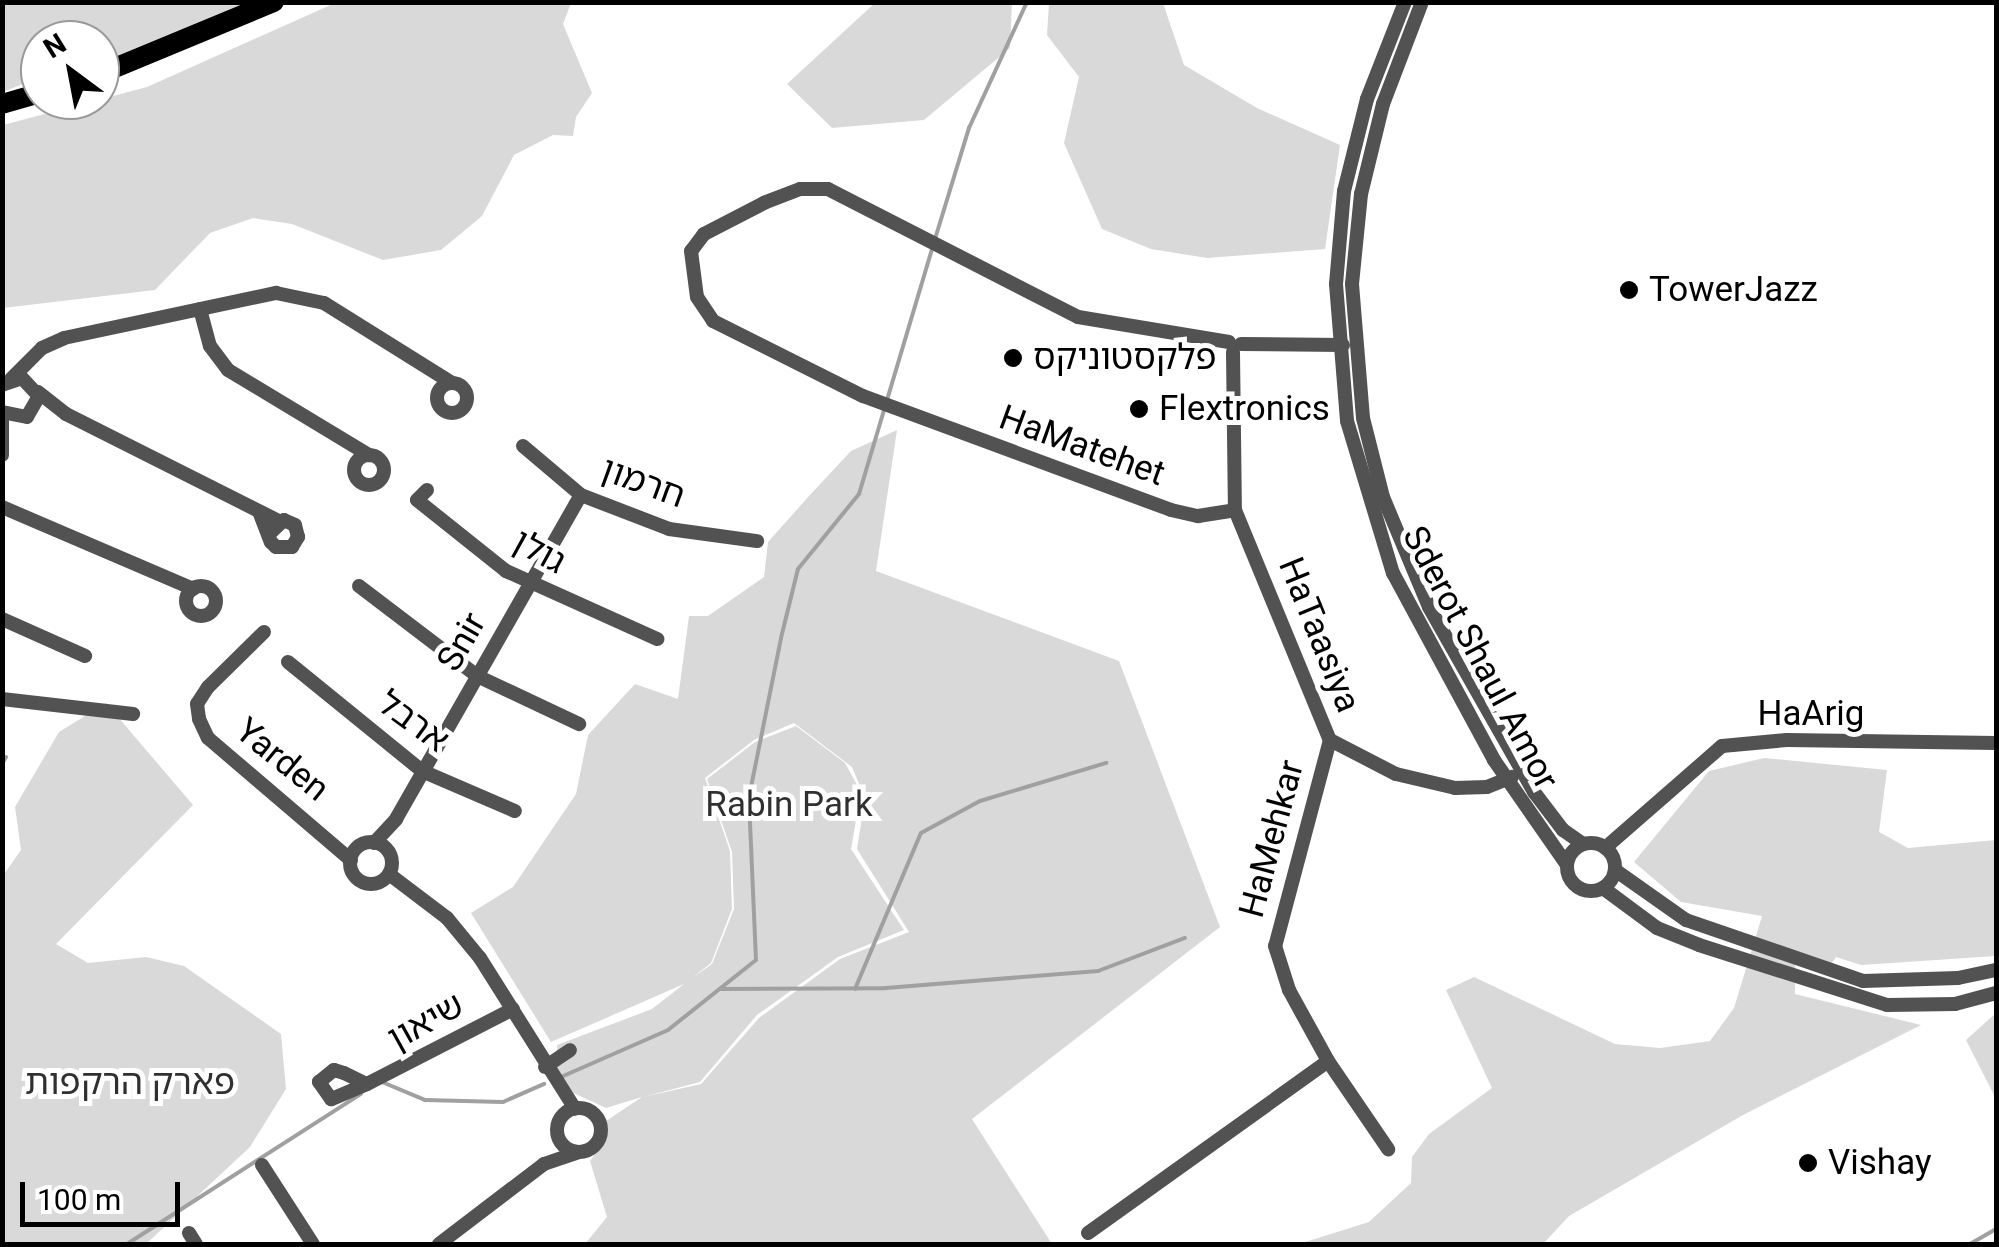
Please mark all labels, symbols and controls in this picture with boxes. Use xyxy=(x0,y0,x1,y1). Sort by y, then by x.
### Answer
north arrow xyxy=(20,20,120,120)
text: N xyxy=(38,27,72,65)
place label: TowerJazz xyxy=(1649,269,1818,311)
marker: TowerJazz xyxy=(1618,279,1640,301)
place label: פלקסטוניקס xyxy=(1033,337,1217,379)
marker: פלקסטוניקס xyxy=(1002,347,1024,369)
place label: Flextronics xyxy=(1159,388,1330,430)
street label: HaMatehet xyxy=(994,397,1170,495)
marker: Flextronics xyxy=(1128,398,1150,420)
street label: חרמון xyxy=(595,448,691,518)
street label: Sderot Shaul Amor xyxy=(1393,519,1567,797)
street label: גולן xyxy=(505,521,573,583)
street label: HaTaasiya xyxy=(1269,552,1369,718)
street label: Snir xyxy=(429,605,495,679)
street label: ארבל xyxy=(369,682,457,762)
street label: HaArig xyxy=(1758,693,1864,735)
street label: Yarden xyxy=(227,710,337,810)
street label: HaMehkar xyxy=(1231,756,1313,922)
park label: Rabin Park xyxy=(705,784,873,826)
street label: שיאון xyxy=(381,984,471,1060)
park label: פארק הרקפות xyxy=(25,1062,235,1104)
place label: Vishay xyxy=(1828,1142,1931,1184)
marker: Vishay xyxy=(1797,1152,1819,1174)
scale bar xyxy=(25,1162,185,1224)
text: 100 m xyxy=(37,1182,121,1217)

